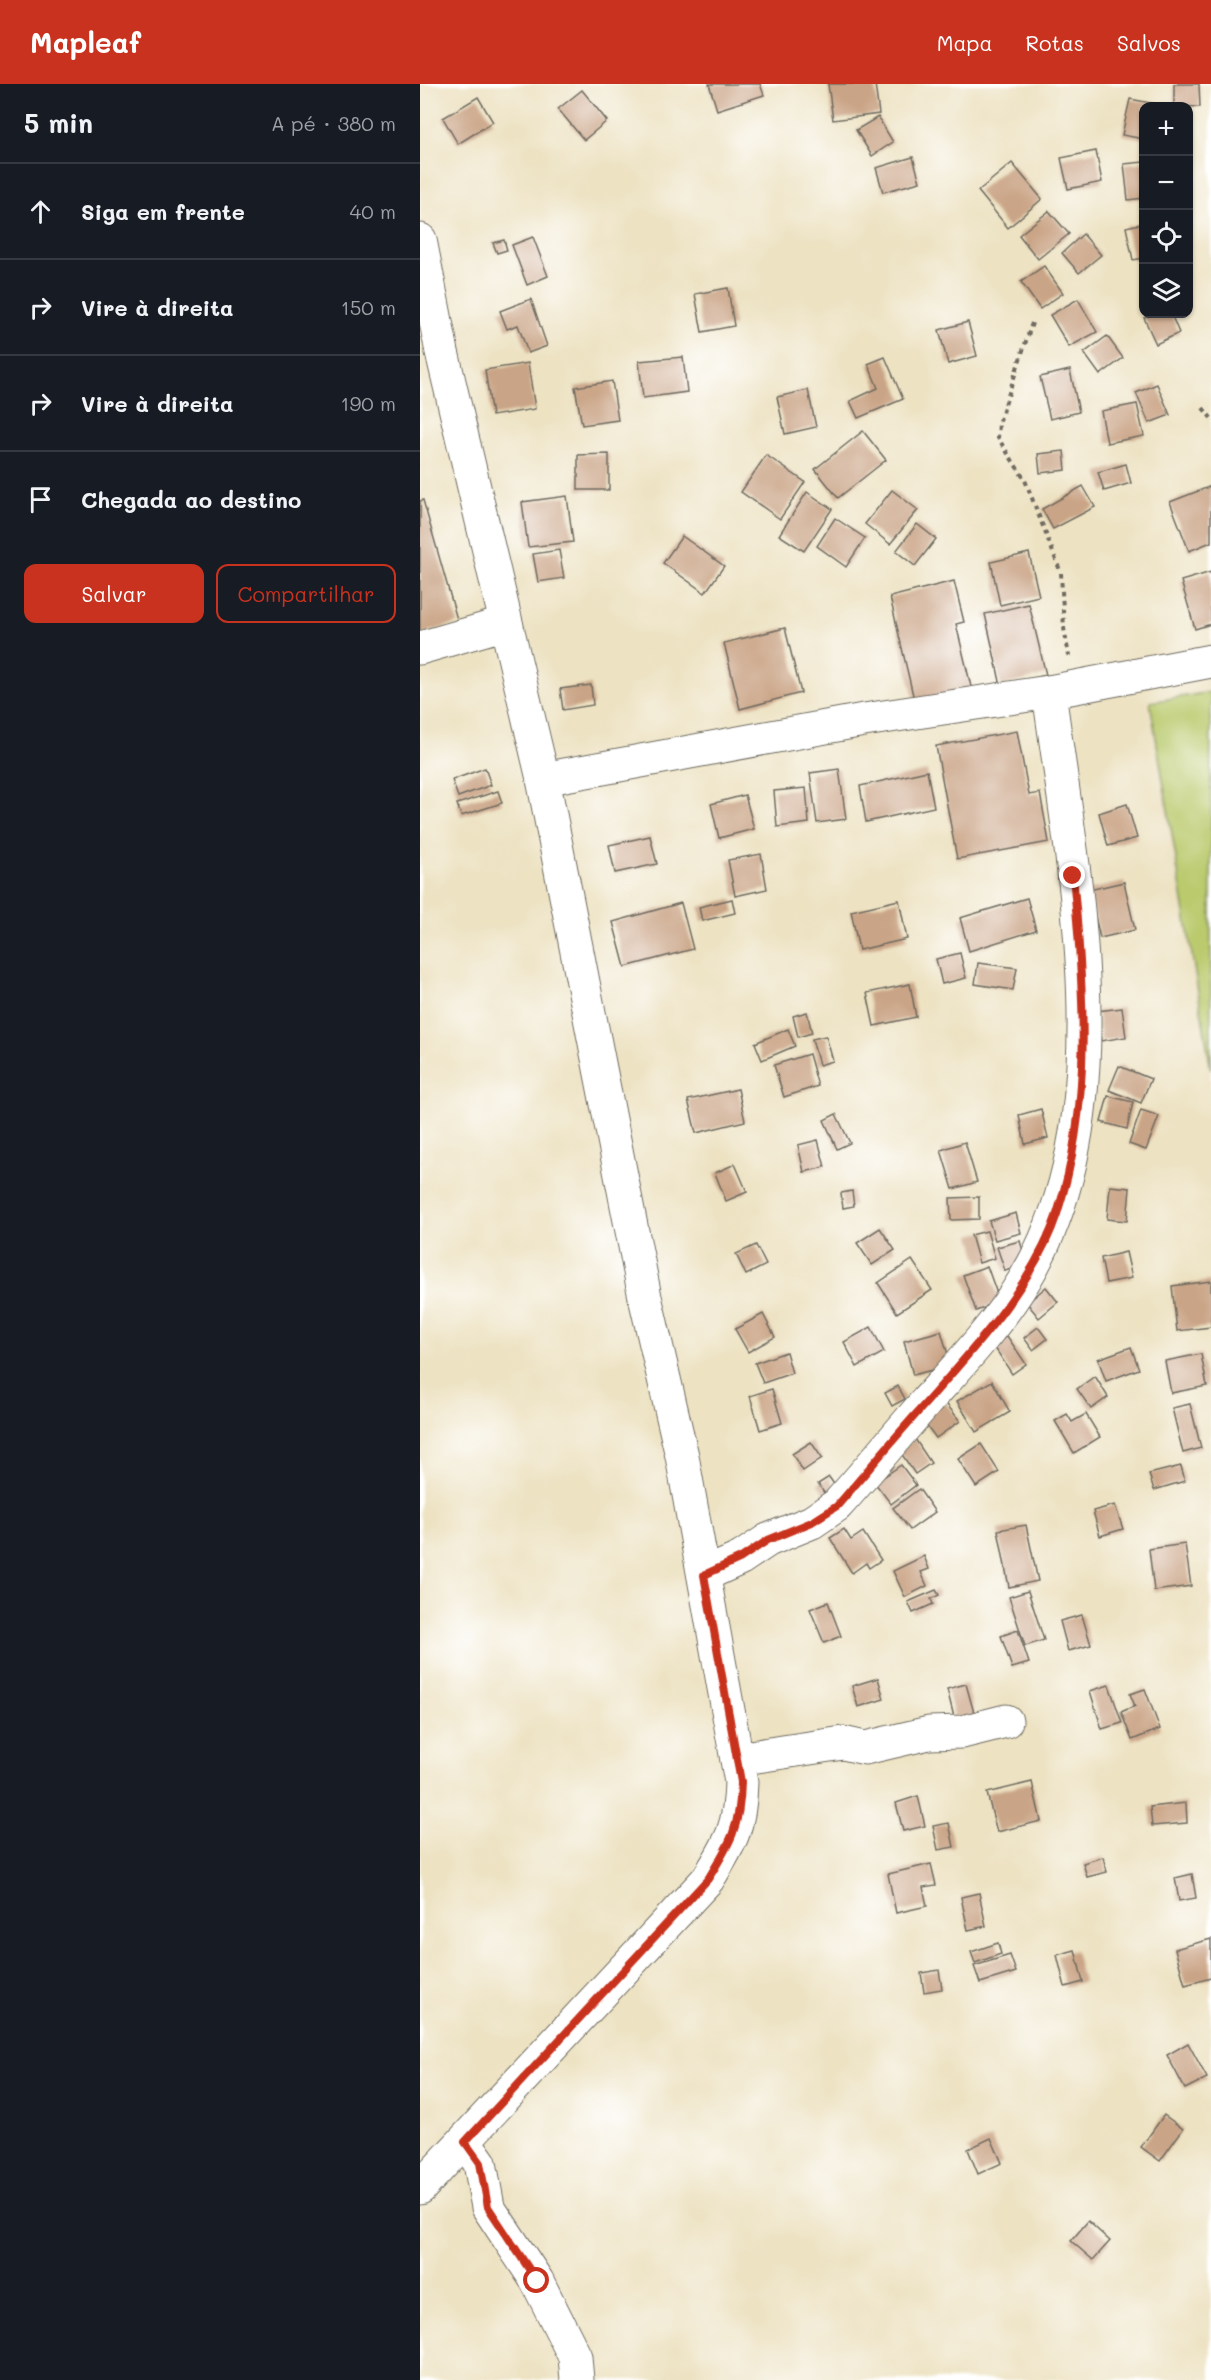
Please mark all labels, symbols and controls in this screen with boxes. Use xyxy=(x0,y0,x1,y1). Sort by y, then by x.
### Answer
text: Mapleaf xyxy=(30,24,141,60)
text: Mapa xyxy=(937,29,993,56)
text: Rotas xyxy=(1026,29,1084,56)
text: Salvos xyxy=(1117,29,1181,56)
map controls xyxy=(1139,102,1193,318)
button: + xyxy=(1139,102,1193,156)
text: 5 min xyxy=(24,106,93,140)
text: A pé · 380 m xyxy=(271,110,396,136)
button: − xyxy=(1139,156,1193,210)
icon: ahead xyxy=(24,195,57,228)
text: Siga em frente xyxy=(81,197,245,226)
text: 40 m xyxy=(350,198,396,224)
button: locate xyxy=(1139,210,1193,264)
button: layers xyxy=(1139,264,1193,318)
icon: right xyxy=(24,291,57,324)
text: Vire à direita xyxy=(81,293,234,322)
text: 150 m xyxy=(341,294,396,320)
icon: right xyxy=(24,387,57,420)
text: Vire à direita xyxy=(81,389,234,418)
text: 190 m xyxy=(341,390,396,416)
icon: arrive xyxy=(24,483,57,516)
text: Chegada ao destino xyxy=(81,485,301,514)
button: Salvar xyxy=(24,564,204,623)
button: Compartilhar xyxy=(216,564,396,623)
route end xyxy=(1059,862,1085,888)
route start xyxy=(523,2267,549,2293)

